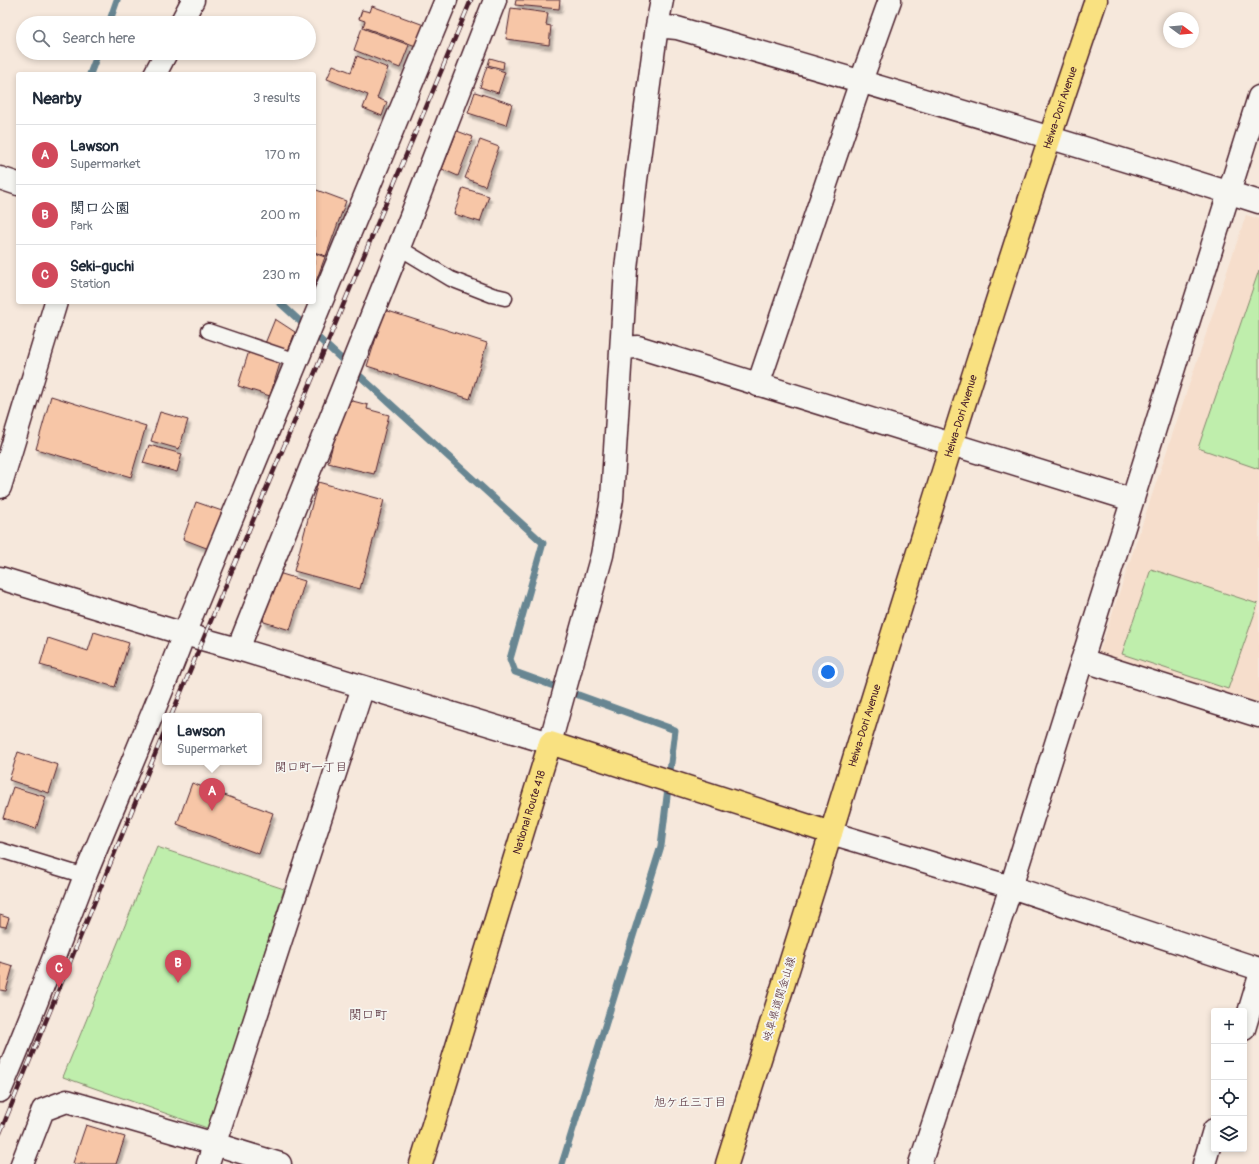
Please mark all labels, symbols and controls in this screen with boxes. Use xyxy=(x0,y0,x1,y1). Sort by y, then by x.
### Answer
north arrow xyxy=(1163,12,1199,48)
search box xyxy=(16,16,316,60)
icon: search xyxy=(30,27,52,49)
text: Search here xyxy=(62,29,135,48)
street label: Heiwa-Dori Avenue xyxy=(1040,64,1080,151)
text: Nearby xyxy=(32,88,81,109)
text: 3 results xyxy=(253,90,300,106)
text: Lawson xyxy=(70,137,119,156)
text: A xyxy=(41,147,49,163)
text: 170 m xyxy=(265,147,300,163)
text: Supermarket xyxy=(70,156,141,172)
text: 関口公園 xyxy=(70,199,130,218)
text: B xyxy=(41,207,49,223)
text: 200 m xyxy=(261,207,300,223)
text: Park xyxy=(70,218,93,234)
text: Seki-guchi xyxy=(70,257,134,276)
text: C xyxy=(41,267,49,283)
text: 230 m xyxy=(263,267,300,283)
text: Station xyxy=(70,276,110,292)
street label: Heiwa-Dori Avenue xyxy=(941,372,980,459)
your location xyxy=(818,662,838,682)
street label: Heiwa-Dori Avenue xyxy=(845,682,883,769)
popup xyxy=(162,713,262,765)
text: Lawson xyxy=(177,722,225,741)
text: Supermarket xyxy=(177,741,247,757)
district label: 関口町一丁目 xyxy=(275,760,347,775)
street label: National Route 418 xyxy=(510,768,548,856)
pin: A xyxy=(199,778,225,811)
pin: B xyxy=(165,950,191,983)
pin: C xyxy=(46,955,72,988)
street label: 岐阜県道関金山線 xyxy=(760,955,798,1043)
district label: 関口町 xyxy=(348,1007,388,1023)
map controls xyxy=(1211,1008,1247,1152)
button: + xyxy=(1211,1008,1247,1044)
button: − xyxy=(1211,1044,1247,1080)
button: locate xyxy=(1211,1080,1247,1116)
district label: 旭ケ丘三丁目 xyxy=(654,1095,726,1110)
button: layers xyxy=(1211,1116,1247,1152)

